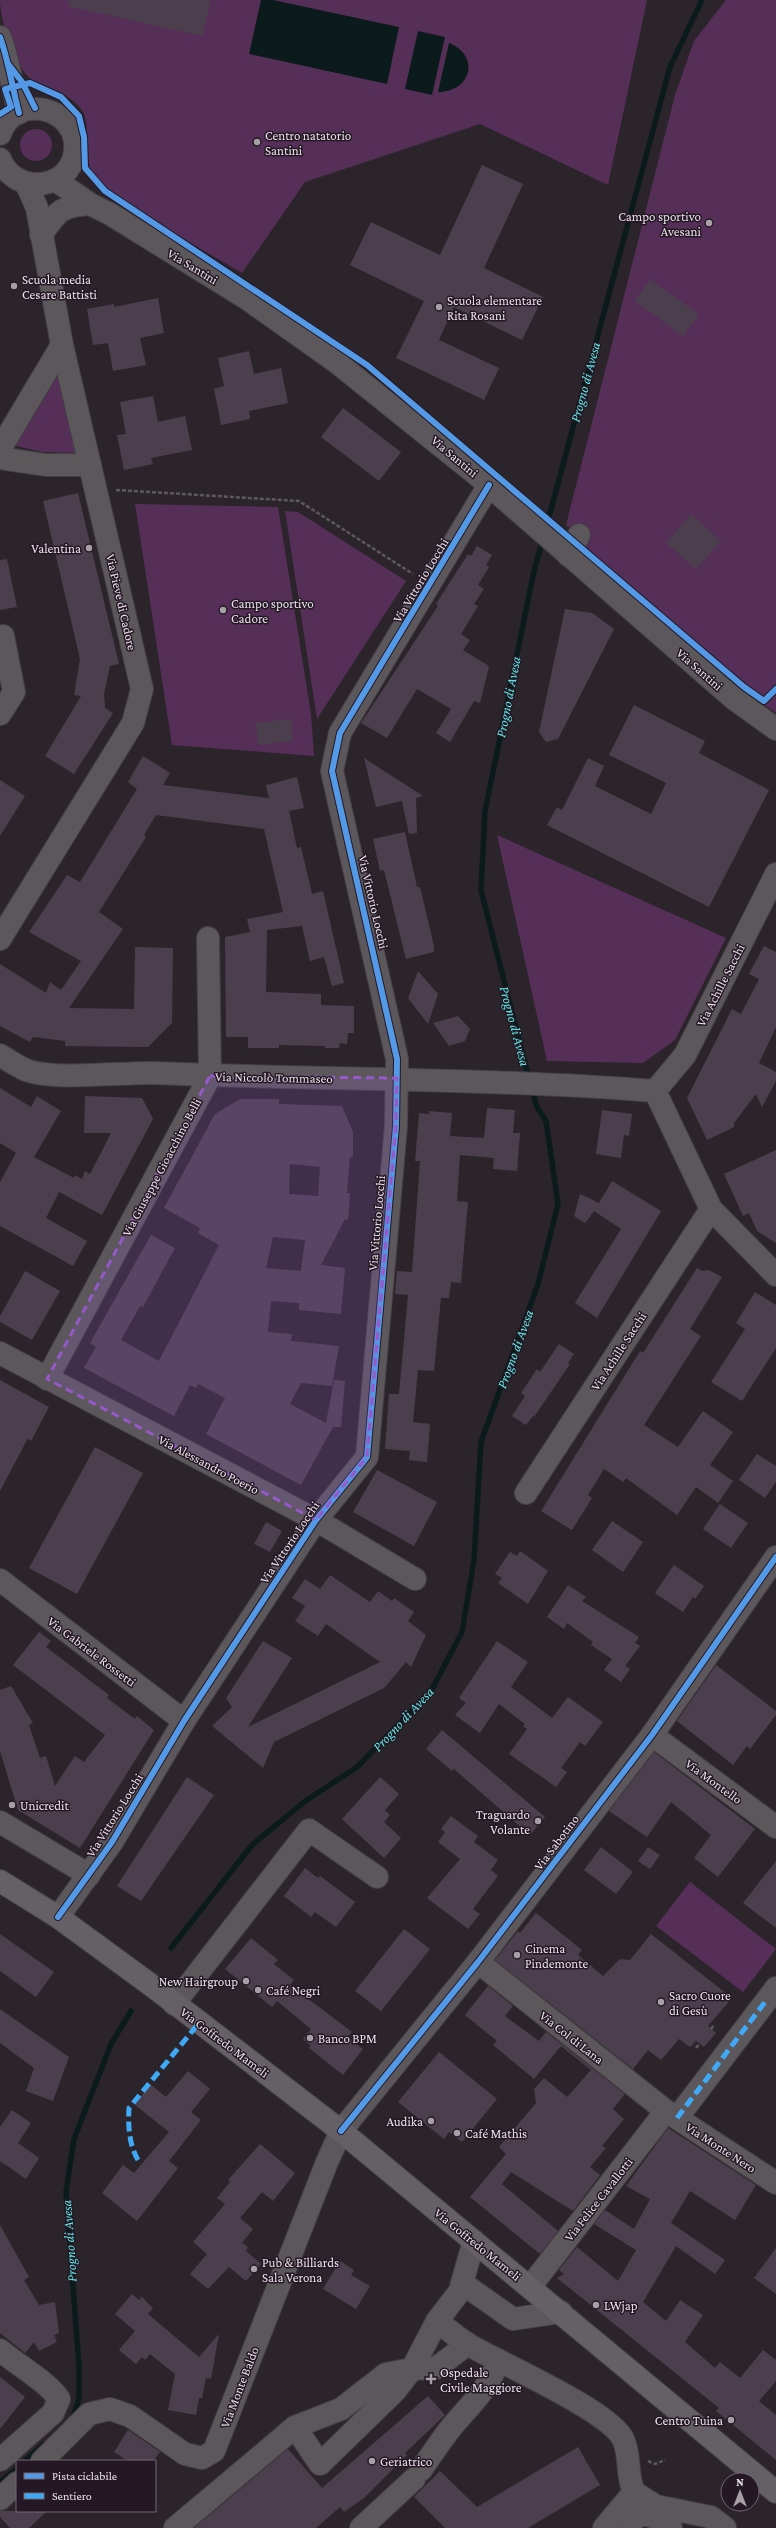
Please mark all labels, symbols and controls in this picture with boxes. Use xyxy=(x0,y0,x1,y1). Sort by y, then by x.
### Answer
place label: Centro natatorio Santini xyxy=(265,128,351,158)
marker: Centro natatorio Santini xyxy=(252,137,262,147)
place label: Campo sportivo Avesani xyxy=(618,209,702,239)
marker: Campo sportivo Avesani xyxy=(704,218,714,228)
street label: Via Santini xyxy=(165,246,221,288)
place label: Scuola media Cesare Battisti xyxy=(22,272,97,302)
marker: Scuola media Cesare Battisti xyxy=(9,281,19,291)
place label: Scuola elementare Rita Rosani xyxy=(447,293,542,323)
marker: Scuola elementare Rita Rosani xyxy=(434,302,444,312)
water label: Progno di Avesa xyxy=(567,340,603,424)
street label: Via Santini xyxy=(428,433,481,481)
street label: Via Vittorio Locchi xyxy=(389,535,452,625)
place label: Valentina xyxy=(31,541,81,556)
marker: Valentina xyxy=(84,543,94,553)
street label: Via Pieve di Cadore xyxy=(103,552,140,652)
place label: Campo sportivo Cadore xyxy=(231,596,314,626)
marker: Campo sportivo Cadore xyxy=(218,605,228,615)
street label: Via Santini xyxy=(674,645,726,694)
water label: Progno di Avesa xyxy=(492,655,524,739)
street label: Via Vittorio Locchi xyxy=(355,854,392,951)
street label: Via Achille Sacchi xyxy=(693,941,748,1029)
water label: Progno di Avesa xyxy=(497,984,533,1068)
street label: Via Niccolò Tommaseo xyxy=(215,1069,333,1086)
street label: Via Giuseppe Gioacchino Belli xyxy=(119,1095,205,1239)
street label: Via Vittorio Locchi xyxy=(365,1174,388,1271)
water label: Progno di Avesa xyxy=(493,1307,537,1390)
street label: Via Achille Sacchi xyxy=(588,1309,650,1393)
street label: Via Alessandro Poerio xyxy=(156,1432,262,1497)
street label: Via Vittorio Locchi xyxy=(256,1498,323,1586)
street label: Via Gabriele Rossetti xyxy=(45,1613,139,1690)
water label: Progno di Avesa xyxy=(369,1683,437,1755)
street label: Via Montello xyxy=(682,1756,745,1807)
street label: Via Vittorio Locchi xyxy=(83,1770,146,1860)
place label: Unicredit xyxy=(20,1798,70,1813)
marker: Unicredit xyxy=(7,1800,17,1810)
place label: Traguardo Volante xyxy=(476,1807,530,1837)
street label: Via Sabotino xyxy=(531,1812,582,1873)
marker: Traguardo Volante xyxy=(533,1816,543,1826)
place label: Cinema Pindemonte xyxy=(525,1941,589,1971)
marker: Cinema Pindemonte xyxy=(512,1950,522,1960)
place label: New Hairgroup xyxy=(159,1974,238,1989)
marker: New Hairgroup xyxy=(241,1976,251,1986)
place label: Café Negri xyxy=(266,1983,321,1998)
marker: Café Negri xyxy=(253,1985,263,1995)
place label: Sacro Cuore di Gesù xyxy=(669,1988,731,2018)
marker: Sacro Cuore di Gesù xyxy=(656,1997,666,2007)
street label: Via Goffredo Mameli xyxy=(177,2004,272,2081)
street label: Via Col di Lana xyxy=(537,2008,607,2067)
place label: Banco BPM xyxy=(318,2031,377,2046)
marker: Banco BPM xyxy=(305,2033,315,2043)
place label: Audika xyxy=(386,2114,423,2129)
marker: Audika xyxy=(426,2116,436,2126)
street label: Via Monte Nero xyxy=(683,2119,759,2176)
place label: Café Mathis xyxy=(465,2126,527,2141)
marker: Café Mathis xyxy=(452,2128,462,2138)
street label: Via Felice Cavallotti xyxy=(561,2154,636,2244)
water label: Progno di Avesa xyxy=(58,2199,80,2283)
street label: Via Goffredo Mameli xyxy=(431,2205,524,2284)
place label: Pub & Billiards Sala Verona xyxy=(262,2255,339,2285)
marker: Pub & Billiards Sala Verona xyxy=(249,2264,259,2274)
place label: LWjap xyxy=(604,2298,638,2314)
marker: LWjap xyxy=(591,2300,601,2310)
street label: Via Monte Baldo xyxy=(217,2345,262,2430)
place label: Ospedale Civile Maggiore xyxy=(440,2365,522,2395)
marker: Ospedale Civile Maggiore xyxy=(425,2373,437,2385)
place label: Centro Tuina xyxy=(655,2413,723,2428)
marker: Centro Tuina xyxy=(726,2415,736,2425)
place label: Geriatrico xyxy=(380,2454,432,2469)
marker: Geriatrico xyxy=(367,2456,377,2466)
legend xyxy=(16,2460,156,2512)
text: Pista ciclabile xyxy=(52,2469,117,2483)
north arrow xyxy=(720,2472,760,2512)
text: N xyxy=(736,2476,744,2488)
text: Sentiero xyxy=(52,2489,92,2503)

